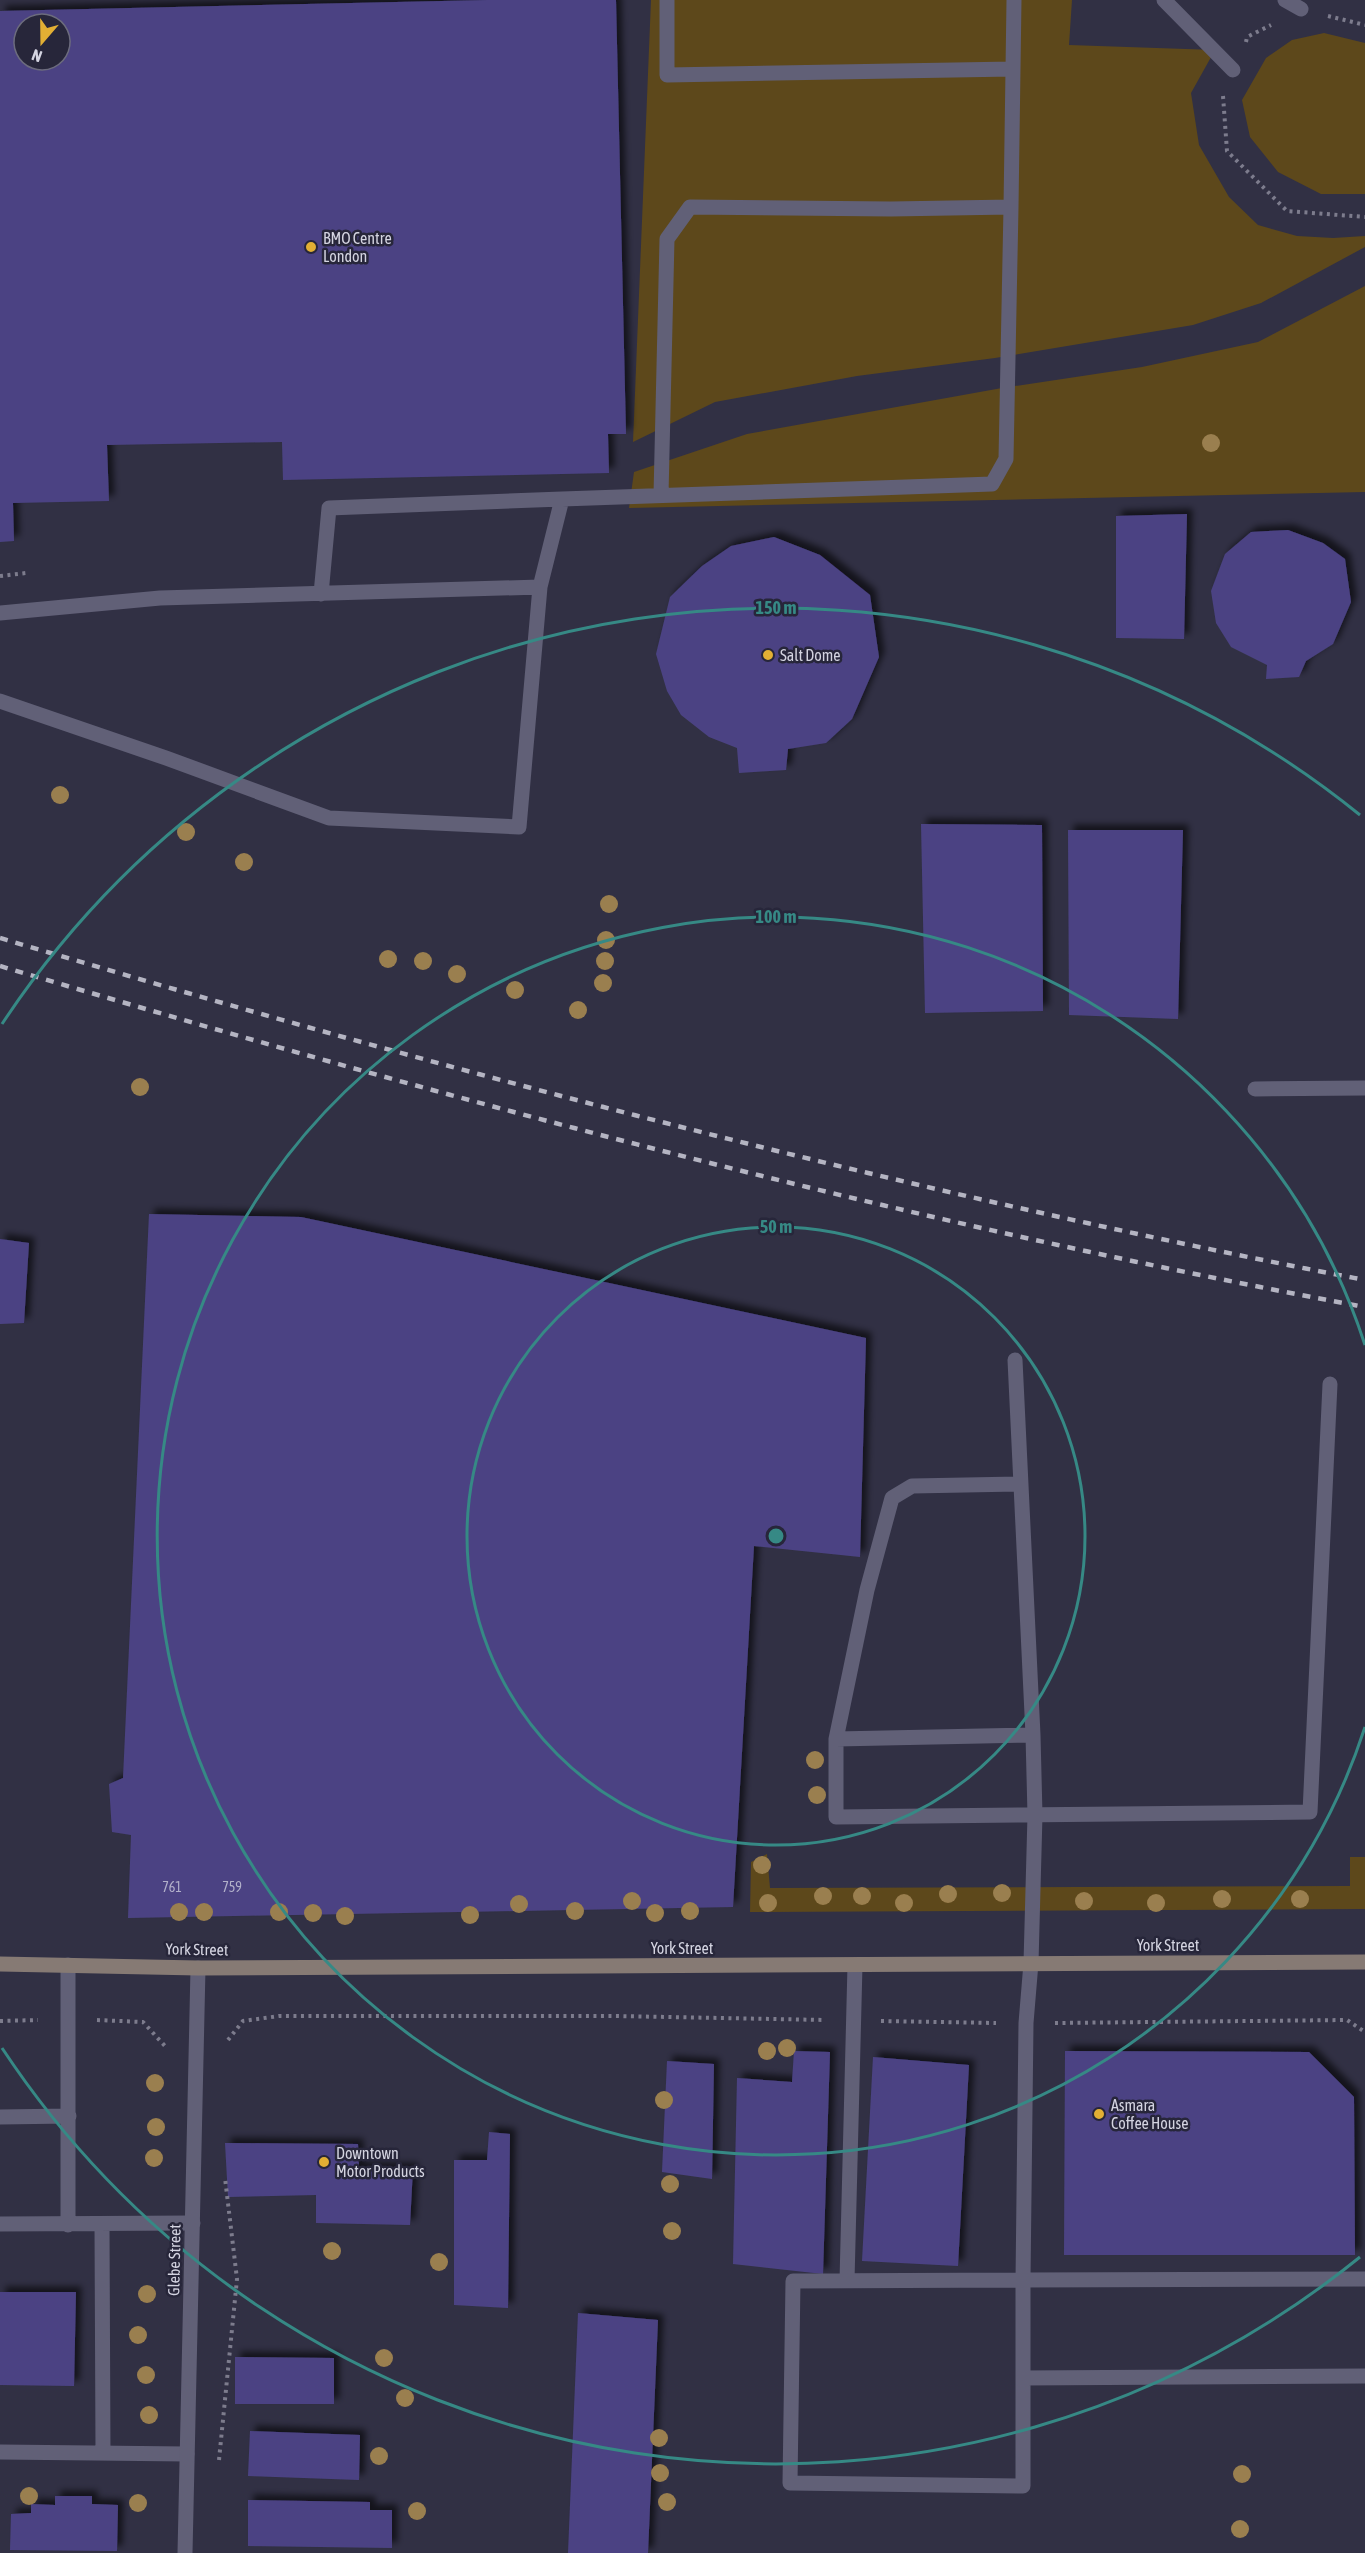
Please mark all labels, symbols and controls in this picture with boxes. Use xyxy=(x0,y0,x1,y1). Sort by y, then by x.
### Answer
north arrow xyxy=(12,12,72,72)
text: N xyxy=(29,46,44,66)
place label: BMO Centre London xyxy=(323,229,392,265)
marker: BMO Centre London xyxy=(304,240,318,254)
text: 150 m xyxy=(756,597,796,618)
place label: Salt Dome xyxy=(780,646,840,664)
marker: Salt Dome xyxy=(761,648,775,662)
text: 100 m xyxy=(756,906,796,927)
text: 50 m xyxy=(760,1216,792,1237)
centre of rings xyxy=(766,1526,786,1546)
house number: 761 xyxy=(162,1879,182,1895)
house number: 759 xyxy=(222,1879,242,1895)
street label: York Street xyxy=(1137,1936,1200,1954)
street label: York Street xyxy=(165,1939,229,1959)
street label: York Street xyxy=(651,1939,714,1957)
place label: Asmara Coffee House xyxy=(1111,2096,1189,2132)
marker: Asmara Coffee House xyxy=(1092,2107,1106,2121)
place label: Downtown Motor Products xyxy=(336,2144,425,2180)
marker: Downtown Motor Products xyxy=(317,2155,331,2169)
street label: Glebe Street xyxy=(164,2223,184,2296)

